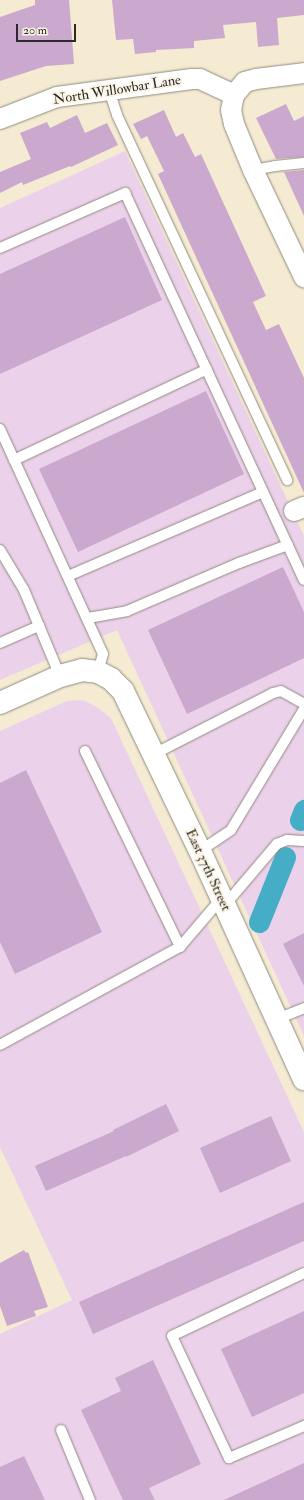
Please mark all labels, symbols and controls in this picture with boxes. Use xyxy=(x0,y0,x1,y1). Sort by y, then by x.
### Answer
scale bar xyxy=(18,16,78,42)
text: 20 m xyxy=(23,23,47,38)
street label: North Willowbar Lane xyxy=(52,72,182,108)
street label: East 37th Street xyxy=(182,826,234,914)

